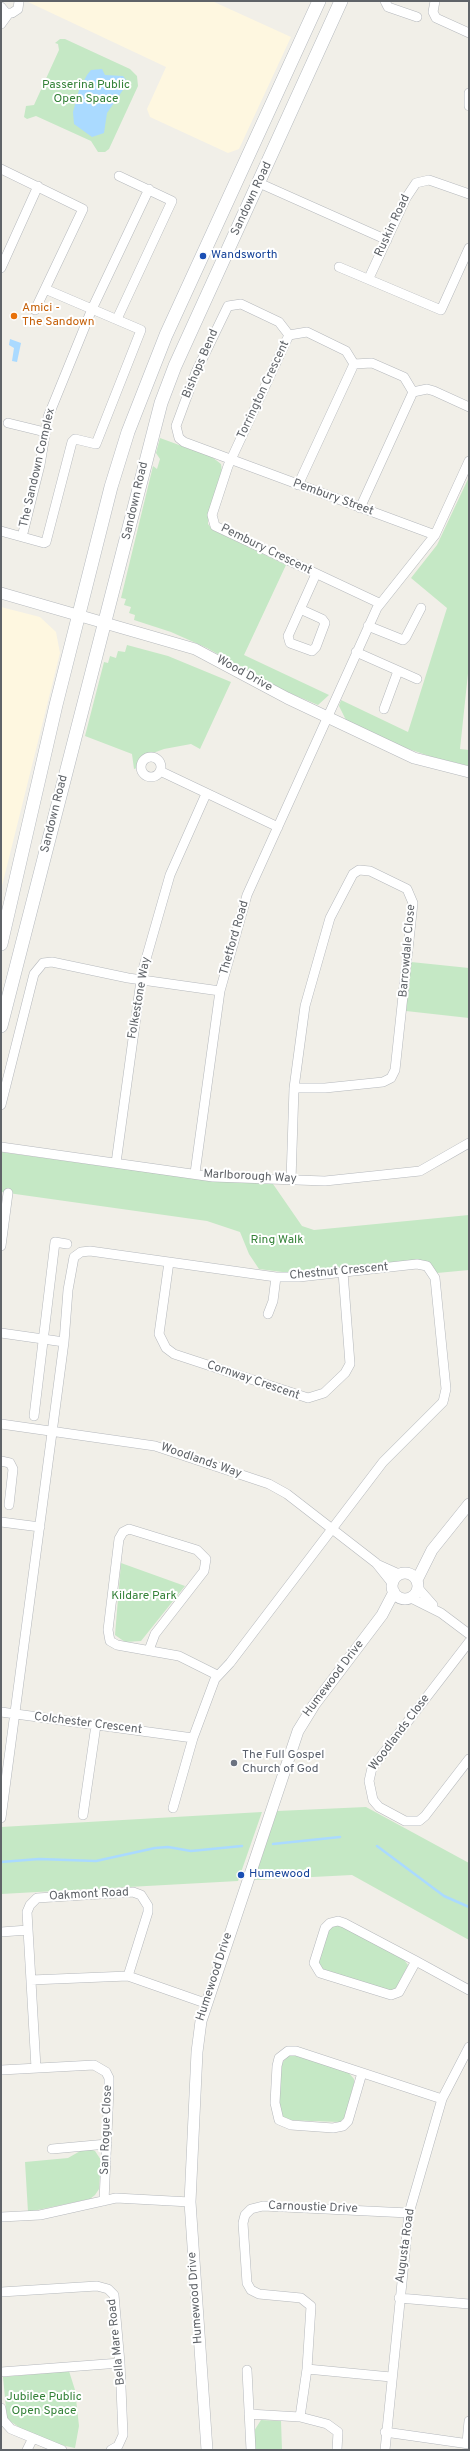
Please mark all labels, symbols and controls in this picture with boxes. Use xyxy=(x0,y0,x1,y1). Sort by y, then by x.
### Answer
park label: Passerina Public Open Space xyxy=(42,79,130,107)
street label: Sandown Road xyxy=(229,160,275,238)
street label: Ruskin Road xyxy=(372,193,414,259)
place label: Wandsworth xyxy=(211,249,277,263)
marker: Wandsworth xyxy=(198,251,208,261)
place label: Amici - The Sandown xyxy=(22,302,94,330)
marker: Amici - The Sandown xyxy=(9,311,19,321)
street label: Bishops Bend xyxy=(180,327,222,401)
street label: Torrington Crescent xyxy=(235,339,293,441)
street label: The Sandown Complex xyxy=(17,407,59,529)
street label: Sandown Road xyxy=(120,460,152,542)
street label: Pembury Street xyxy=(291,477,375,519)
street label: Pembury Crescent xyxy=(218,522,314,578)
street label: Wood Drive xyxy=(214,653,274,695)
street label: Sandown Road xyxy=(38,774,72,854)
street label: Thetford Road xyxy=(218,899,252,977)
street label: Barrowdale Close xyxy=(397,904,419,998)
street label: Folkestone Way xyxy=(126,956,154,1040)
street label: Marlborough Way xyxy=(203,1167,297,1187)
park label: Ring Walk xyxy=(250,1234,304,1248)
street label: Chestnut Crescent xyxy=(289,1261,389,1283)
street label: Cornway Crescent xyxy=(205,1358,301,1404)
street label: Woodlands Way xyxy=(159,1440,243,1482)
park label: Kildare Park xyxy=(111,1590,177,1604)
street label: Humewood Drive xyxy=(301,1638,367,1720)
street label: Woodlands Close xyxy=(367,1692,433,1774)
street label: Colchester Crescent xyxy=(33,1710,143,1738)
place label: The Full Gospel Church of God xyxy=(242,1749,324,1777)
marker: The Full Gospel Church of God xyxy=(229,1758,239,1768)
place label: Humewood xyxy=(249,1868,310,1882)
marker: Humewood xyxy=(236,1870,246,1880)
street label: Oakmont Road xyxy=(49,1886,129,1904)
street label: Humewood Drive xyxy=(194,1931,236,2023)
street label: San Rogue Close xyxy=(98,2085,116,2175)
street label: Carnoustie Drive xyxy=(268,2199,358,2217)
street label: Augusta Road xyxy=(394,2208,418,2284)
street label: Humewood Drive xyxy=(186,2252,206,2344)
street label: Bella Mare Road xyxy=(105,2298,129,2386)
park label: Jubilee Public Open Space xyxy=(6,2391,82,2419)

